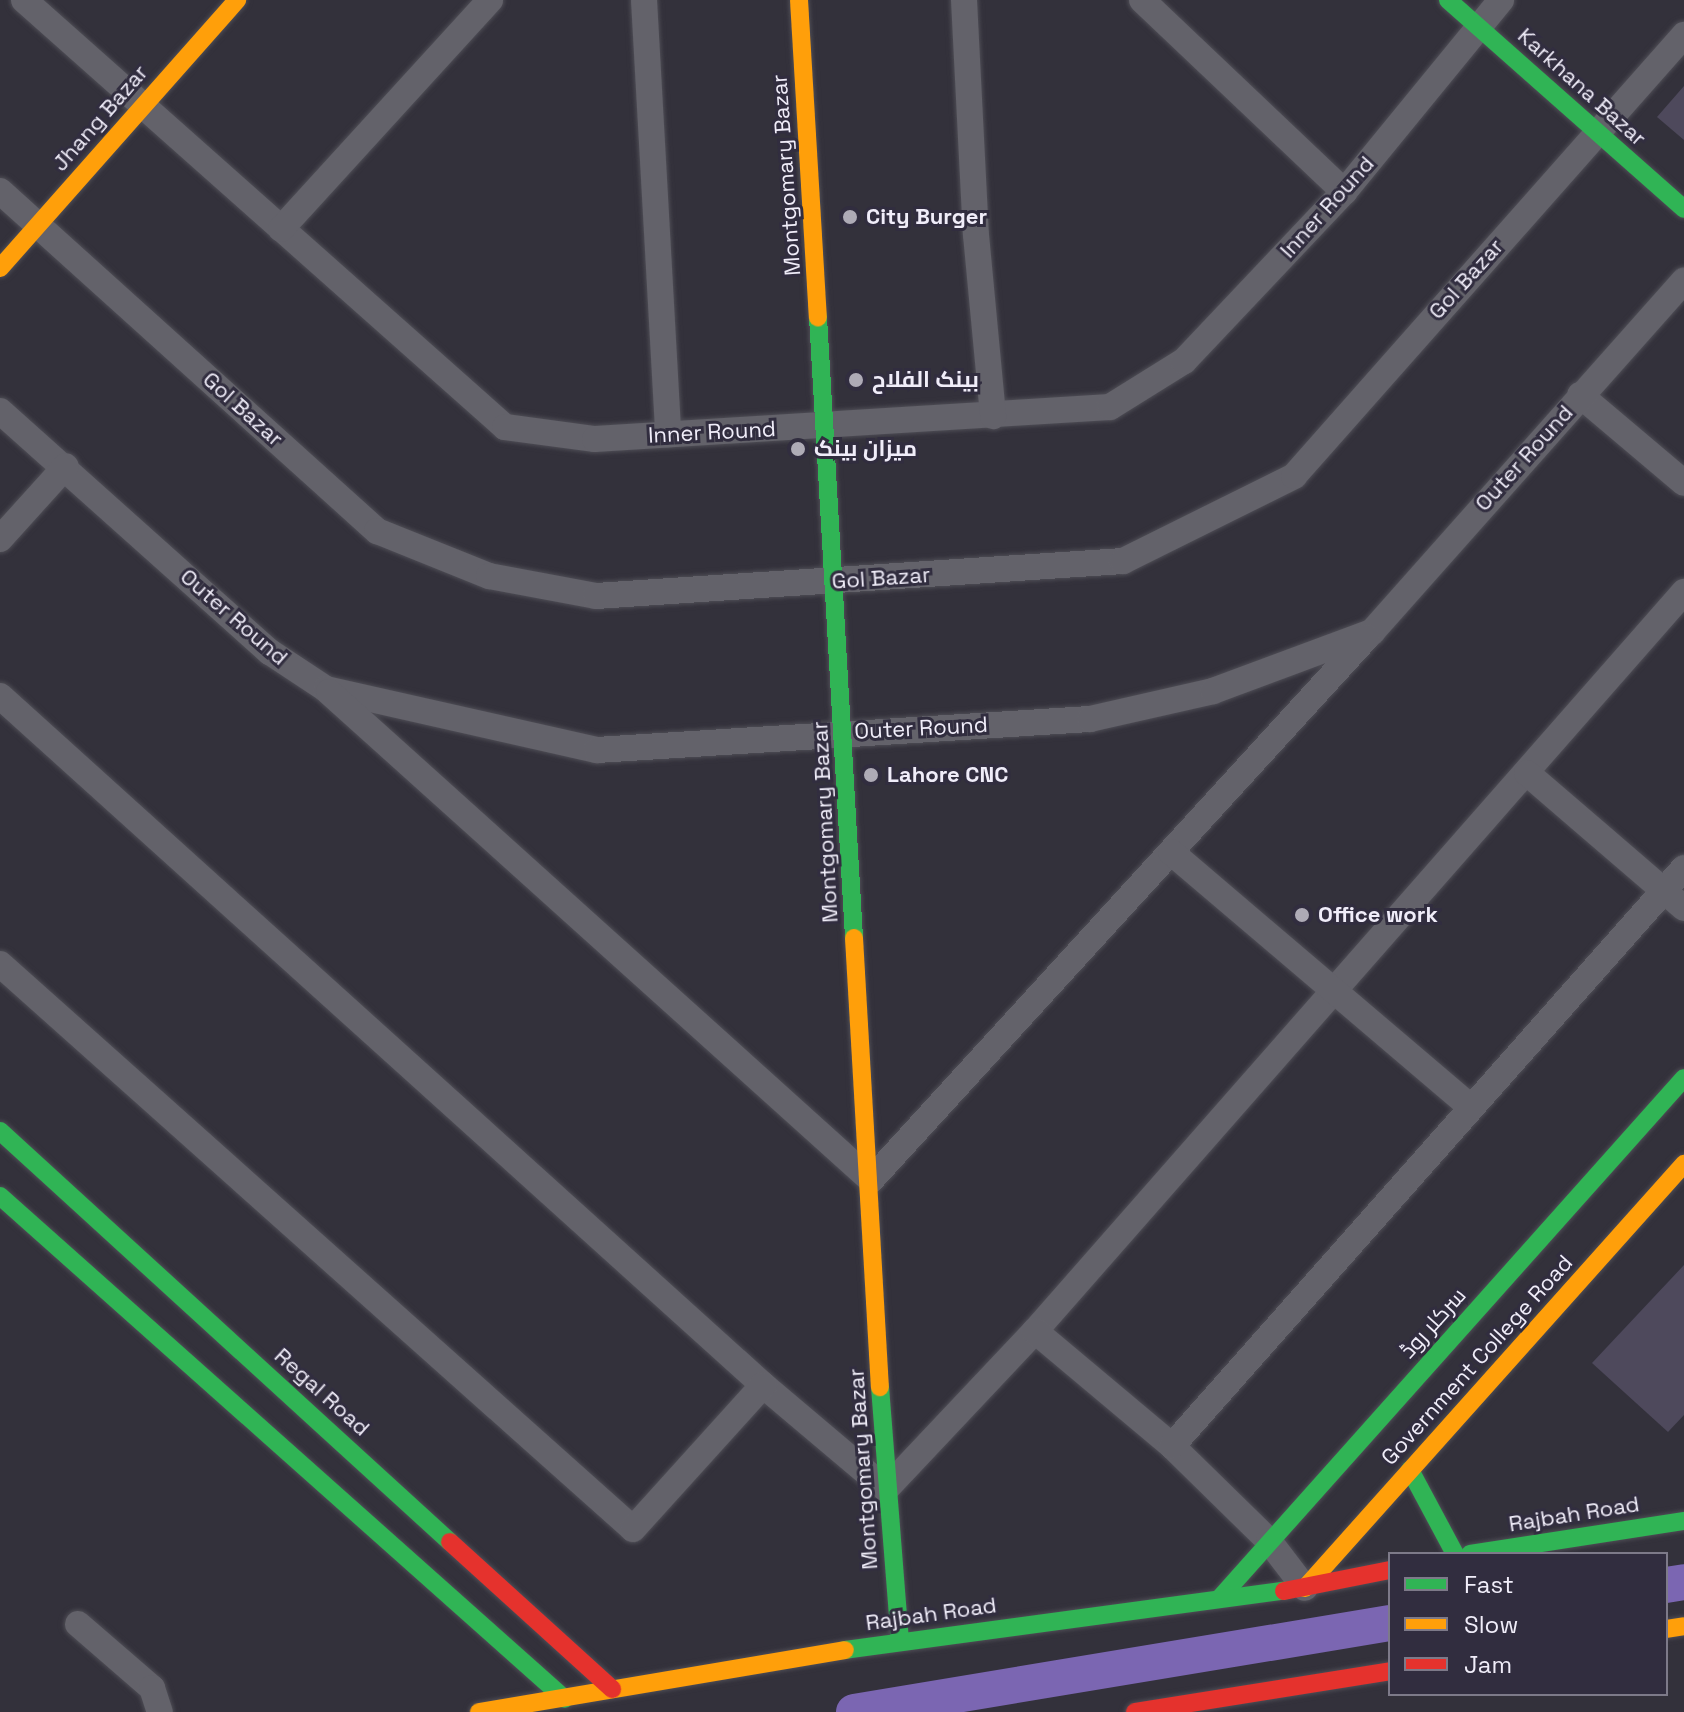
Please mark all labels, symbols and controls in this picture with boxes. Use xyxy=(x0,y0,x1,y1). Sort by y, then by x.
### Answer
street label: Karkhana Bazar xyxy=(1512,22,1652,152)
street label: Jhang Bazar xyxy=(47,60,153,176)
street label: Montgomary Bazar xyxy=(766,73,806,277)
street label: Inner Round xyxy=(1274,151,1380,263)
place label: City Burger xyxy=(866,204,987,230)
marker: City Burger xyxy=(841,208,859,226)
street label: Gol Bazar xyxy=(1423,233,1509,325)
street label: Gol Bazar xyxy=(197,366,289,452)
place label: بینک الفلاح xyxy=(872,367,979,393)
marker: بینک الفلاح xyxy=(847,371,865,389)
street label: Outer Round xyxy=(1470,400,1578,516)
street label: Inner Round xyxy=(647,415,777,449)
place label: میزان بینک xyxy=(814,436,917,462)
marker: میزان بینک xyxy=(789,440,807,458)
street label: Gol Bazar xyxy=(831,561,931,595)
street label: Outer Round xyxy=(175,563,293,671)
street label: Outer Round xyxy=(854,711,988,745)
street label: Montgomary Bazar xyxy=(807,721,843,923)
place label: Lahore CNC xyxy=(887,762,1008,788)
marker: Lahore CNC xyxy=(862,766,880,784)
place label: Office work xyxy=(1318,902,1438,928)
marker: Office work xyxy=(1293,906,1311,924)
street label: Government College Road xyxy=(1376,1250,1578,1470)
street label: سرکلر روڈ xyxy=(1395,1282,1471,1364)
street label: Regal Road xyxy=(269,1342,375,1442)
street label: Montgomary Bazar xyxy=(843,1367,883,1571)
street label: Rajbah Road xyxy=(1507,1491,1641,1537)
legend xyxy=(1388,1552,1668,1696)
text: Fast xyxy=(1464,1569,1514,1600)
street label: Rajbah Road xyxy=(864,1592,998,1636)
text: Slow xyxy=(1464,1609,1518,1640)
text: Jam xyxy=(1464,1649,1512,1680)

